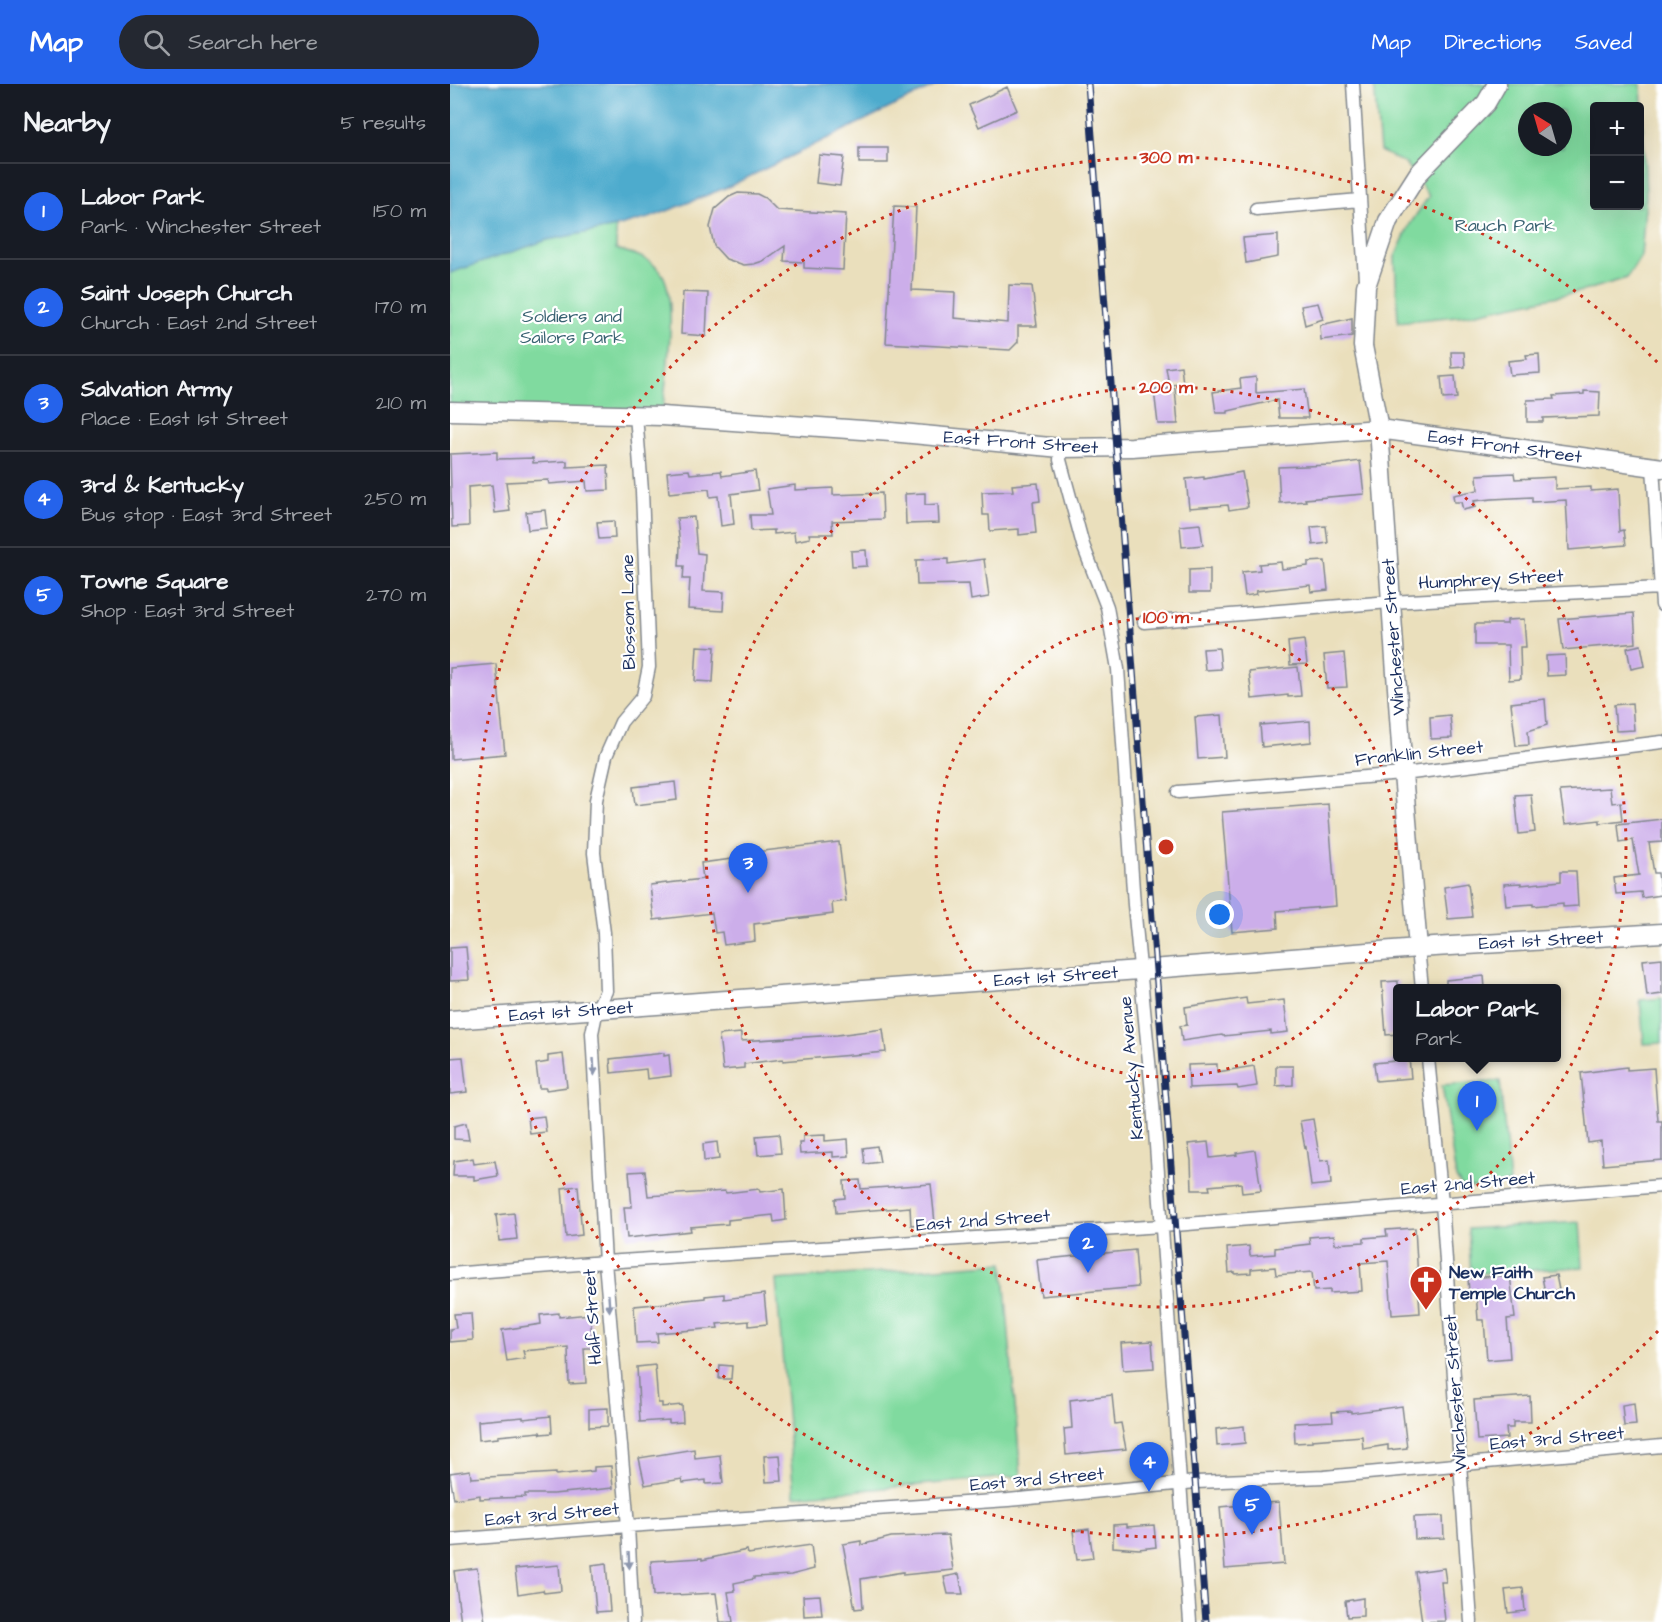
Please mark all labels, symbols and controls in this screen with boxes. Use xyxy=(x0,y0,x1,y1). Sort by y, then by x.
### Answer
search box xyxy=(119,15,539,69)
text: Map xyxy=(30,23,83,62)
icon: search xyxy=(140,26,173,59)
text: Search here xyxy=(188,27,318,58)
text: Map xyxy=(1371,28,1411,57)
text: Directions xyxy=(1444,28,1542,57)
text: Saved xyxy=(1575,28,1632,57)
north arrow xyxy=(1518,102,1572,156)
map controls xyxy=(1590,102,1644,210)
button: + xyxy=(1590,102,1644,156)
text: Nearby xyxy=(24,105,111,141)
text: 5 results xyxy=(341,109,426,137)
text: 300 m xyxy=(1138,145,1194,170)
button: − xyxy=(1590,156,1644,210)
text: Labor Park xyxy=(81,182,204,213)
text: 1 xyxy=(42,197,45,225)
text: 150 m xyxy=(373,197,426,225)
text: Park · Winchester Street xyxy=(81,213,321,241)
park label: Rauch Park xyxy=(1455,213,1555,238)
text: Saint Joseph Church xyxy=(81,278,292,309)
text: 2 xyxy=(38,293,49,321)
text: 170 m xyxy=(375,293,426,321)
park label: Soldiers and Sailors Park xyxy=(520,304,624,350)
text: Church · East 2nd Street xyxy=(81,309,317,337)
text: Salvation Army xyxy=(81,374,232,405)
text: 200 m xyxy=(1138,375,1194,400)
text: 3 xyxy=(38,389,49,417)
text: 210 m xyxy=(376,389,426,417)
text: Place · East 1st Street xyxy=(81,405,288,433)
street label: East Front Street xyxy=(1427,423,1584,470)
street label: East Front Street xyxy=(943,425,1100,460)
text: 3rd & Kentucky xyxy=(81,470,244,501)
text: 4 xyxy=(37,485,50,513)
text: 250 m xyxy=(364,485,426,513)
text: Bus stop · East 3rd Street xyxy=(81,501,332,529)
street label: Blossom Lane xyxy=(615,554,642,670)
street label: Winchester Street xyxy=(1375,557,1411,716)
street label: Humphrey Street xyxy=(1418,563,1565,597)
text: Towne Square xyxy=(81,566,228,597)
text: 5 xyxy=(36,581,51,609)
text: 270 m xyxy=(366,581,426,609)
text: Shop · East 3rd Street xyxy=(81,597,294,625)
text: 100 m xyxy=(1143,605,1190,630)
street label: Franklin Street xyxy=(1354,734,1485,773)
centre of rings xyxy=(1156,837,1176,857)
pin: 3 xyxy=(728,844,768,893)
your location xyxy=(1205,900,1234,929)
street label: East 1st Street xyxy=(1478,925,1605,956)
street label: East 1st Street xyxy=(993,960,1120,993)
popup xyxy=(1393,984,1561,1062)
text: Labor Park xyxy=(1416,994,1538,1025)
street label: East 1st Street xyxy=(508,995,635,1028)
street label: Kentucky Avenue xyxy=(1113,995,1151,1141)
text: Park xyxy=(1416,1025,1462,1053)
one-way arrow xyxy=(590,1057,599,1076)
pin: 1 xyxy=(1458,1082,1496,1131)
street label: East 2nd Street xyxy=(1400,1165,1537,1202)
street label: East 2nd Street xyxy=(915,1203,1052,1238)
pin: 2 xyxy=(1068,1224,1108,1273)
place label: New Faith Temple Church xyxy=(1448,1260,1576,1306)
church icon: New Faith Temple Church xyxy=(1408,1264,1444,1311)
street label: Half Street xyxy=(577,1267,608,1366)
one-way arrow xyxy=(604,1294,613,1313)
street label: Winchester Street xyxy=(1437,1313,1473,1472)
street label: East 3rd Street xyxy=(1489,1420,1626,1457)
pin: 4 xyxy=(1130,1442,1168,1492)
street label: East 3rd Street xyxy=(969,1461,1106,1498)
pin: 5 xyxy=(1232,1486,1272,1535)
street label: East 3rd Street xyxy=(484,1496,621,1533)
one-way arrow xyxy=(625,1551,634,1570)

